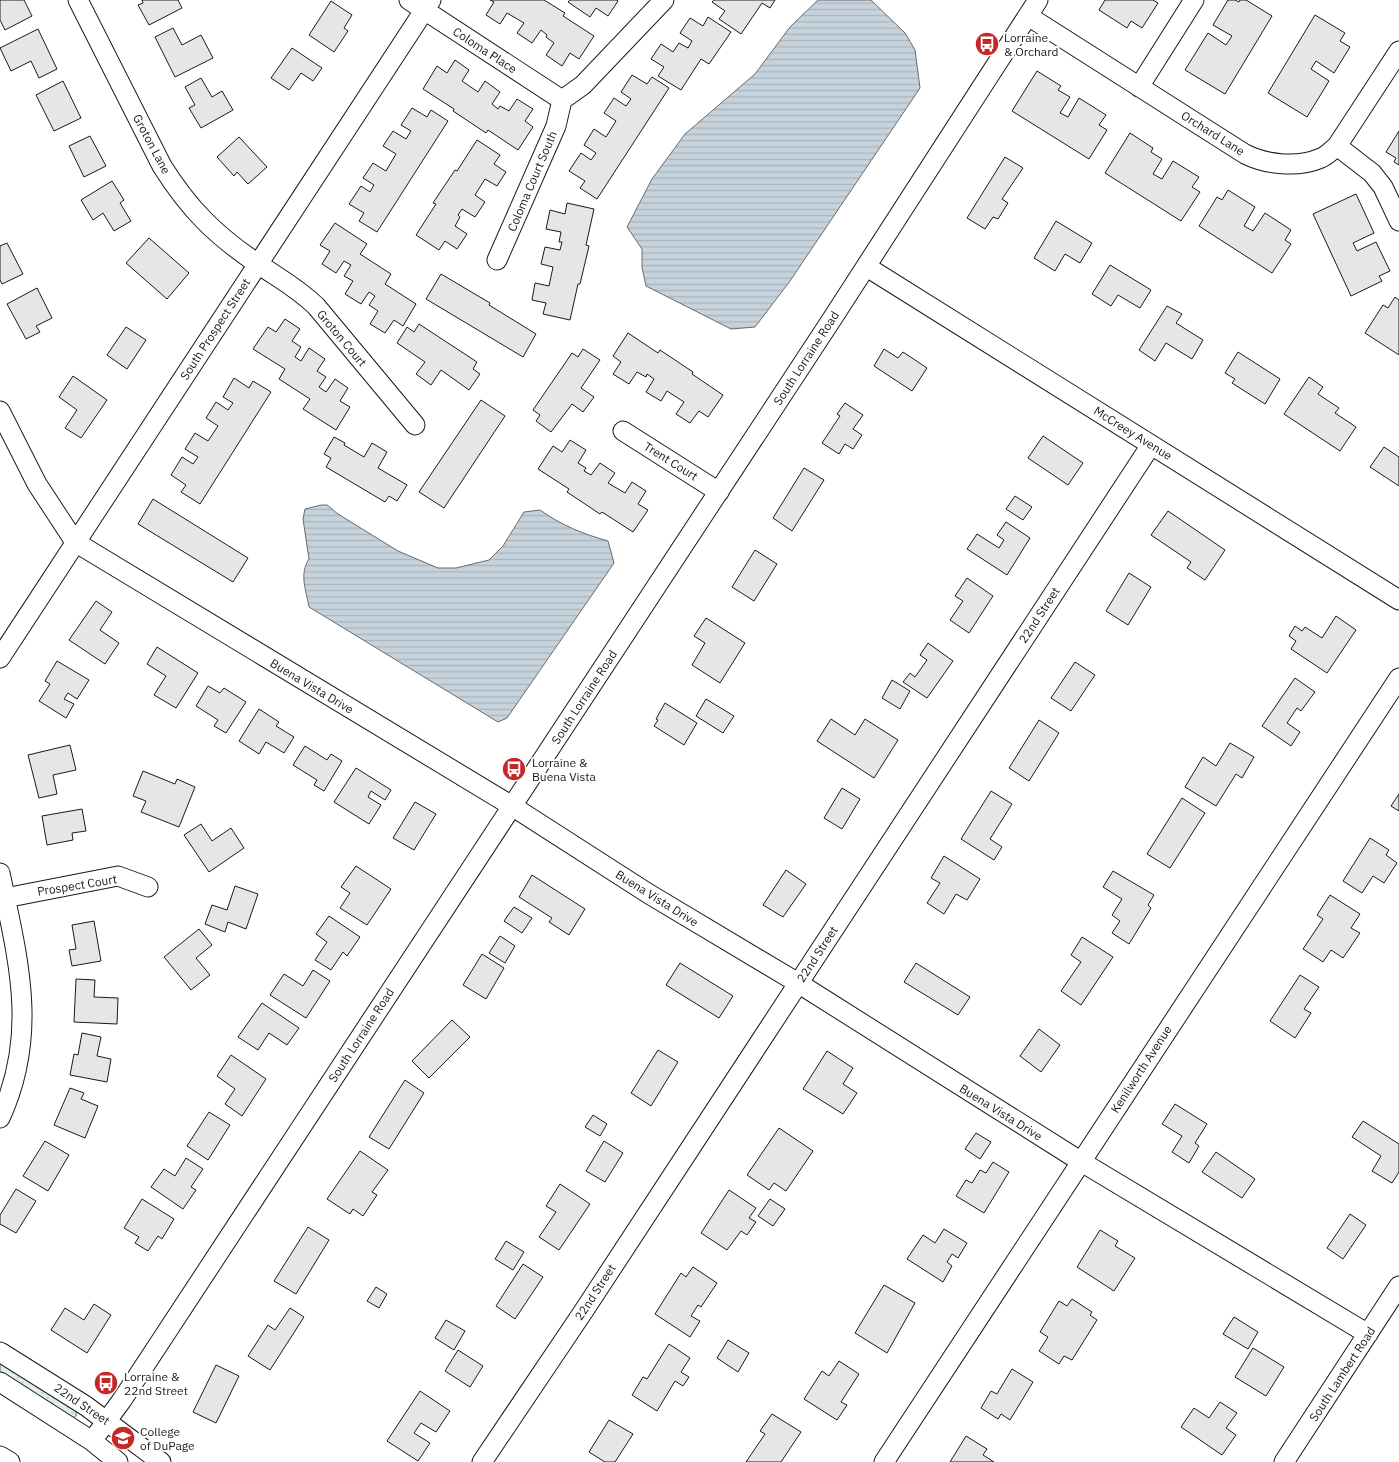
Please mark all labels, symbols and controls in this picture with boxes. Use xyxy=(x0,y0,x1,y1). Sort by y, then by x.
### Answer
street label: Coloma Place xyxy=(450,24,520,76)
place label: Lorraine & Orchard xyxy=(1004,30,1059,59)
bus stop icon: Lorraine & Orchard xyxy=(974,31,1000,57)
street label: Orchard Lane xyxy=(1178,108,1248,159)
street label: Groton Lane xyxy=(130,111,174,177)
street label: Coloma Court South xyxy=(504,128,560,234)
street label: South Prospect Street xyxy=(177,275,253,383)
street label: Groton Court xyxy=(314,307,370,369)
street label: South Lorraine Road xyxy=(770,308,842,408)
street label: McCreey Avenue xyxy=(1091,403,1175,463)
street label: Trent Court xyxy=(641,439,701,483)
street label: 22nd Street xyxy=(1015,584,1063,646)
street label: South Lorraine Road xyxy=(548,647,620,747)
street label: Buena Vista Drive xyxy=(268,655,357,717)
place label: Lorraine & Buena Vista xyxy=(532,755,597,784)
bus stop icon: Lorraine & Buena Vista xyxy=(501,756,527,782)
street label: Buena Vista Drive xyxy=(613,867,701,930)
street label: Prospect Court xyxy=(36,871,118,899)
street label: 22nd Street xyxy=(793,923,841,985)
street label: South Lorraine Road xyxy=(325,985,397,1085)
street label: Kenilworth Avenue xyxy=(1107,1022,1175,1116)
street label: Buena Vista Drive xyxy=(957,1081,1045,1144)
street label: 22nd Street xyxy=(571,1261,619,1323)
street label: South Lambert Road xyxy=(1306,1324,1378,1424)
place label: Lorraine & 22nd Street xyxy=(124,1369,188,1398)
bus stop icon: Lorraine & 22nd Street xyxy=(93,1370,119,1396)
street label: 22nd Street xyxy=(51,1380,113,1428)
place label: College of DuPage xyxy=(140,1424,195,1453)
school or university icon: College of DuPage xyxy=(110,1425,136,1451)

